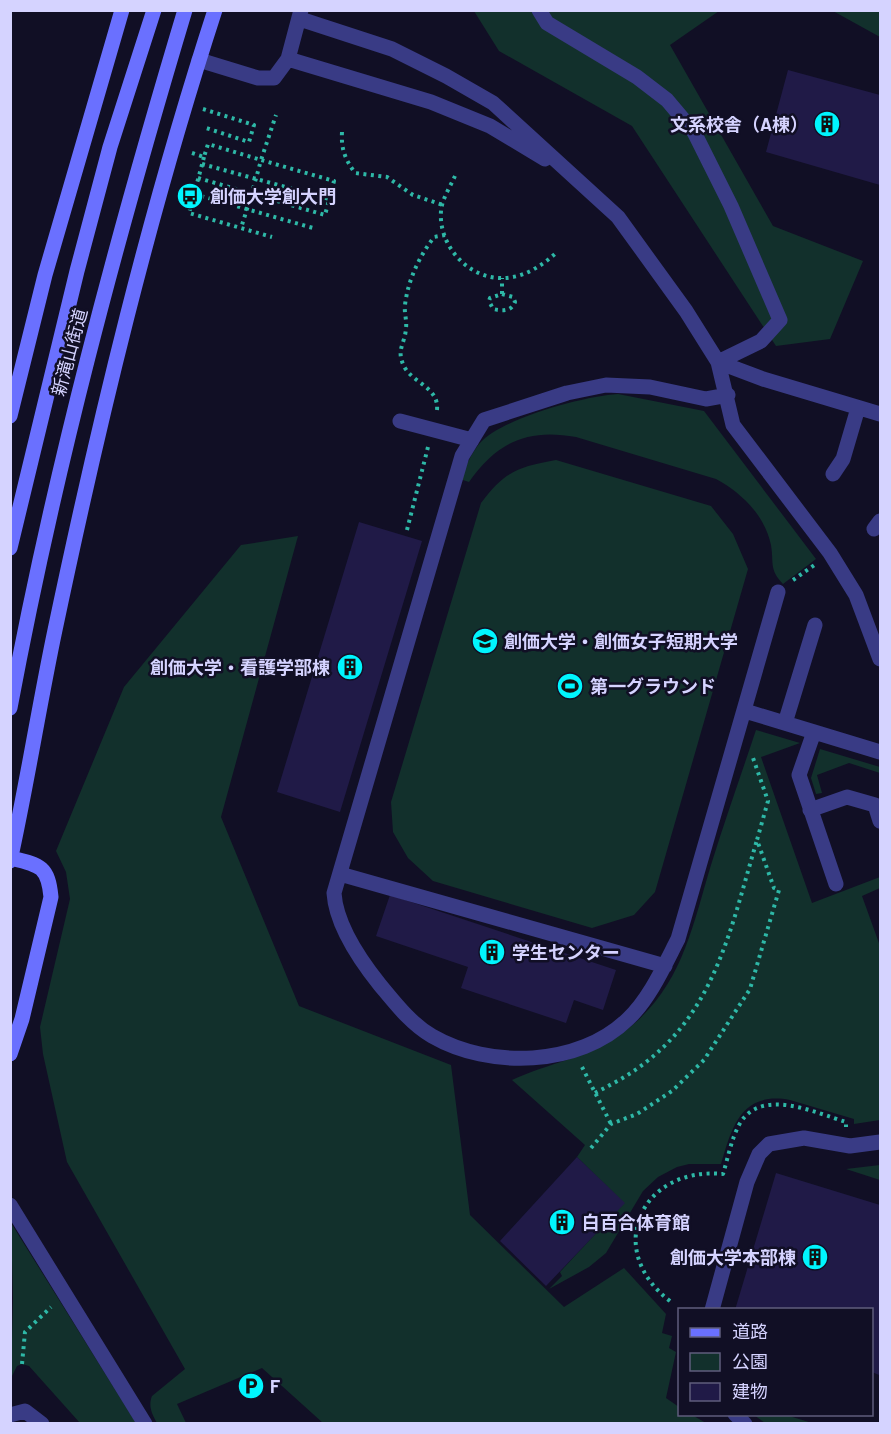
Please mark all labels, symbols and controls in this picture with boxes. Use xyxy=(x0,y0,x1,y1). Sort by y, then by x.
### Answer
building icon: 文系校舎（A棟） xyxy=(812,109,842,139)
place label: 文系校舎（A棟） xyxy=(670,113,808,135)
bus stop icon: 創価大学創大門 xyxy=(175,181,205,211)
place label: 創価大学創大門 xyxy=(210,185,336,207)
street label: 新滝山街道 xyxy=(47,306,91,398)
school or university icon: 創価大学・創価女子短期大学 xyxy=(470,626,500,656)
place label: 創価大学・創価女子短期大学 xyxy=(504,630,738,652)
building icon: 創価大学・看護学部棟 xyxy=(335,652,365,682)
place label: 創価大学・看護学部棟 xyxy=(150,656,330,678)
sports icon: 第一グラウンド xyxy=(555,671,585,701)
place label: 第一グラウンド xyxy=(590,675,716,697)
building icon: 学生センター xyxy=(477,937,507,967)
place label: 学生センター xyxy=(512,941,620,963)
building icon: 白百合体育館 xyxy=(547,1207,577,1237)
place label: 白百合体育館 xyxy=(582,1211,690,1233)
building icon: 創価大学本部棟 xyxy=(800,1242,830,1272)
place label: 創価大学本部棟 xyxy=(670,1246,796,1268)
legend xyxy=(678,1308,873,1416)
text: 道路 xyxy=(732,1320,768,1342)
text: 公園 xyxy=(732,1350,768,1372)
parking icon: F xyxy=(236,1371,266,1401)
place label: F xyxy=(270,1375,280,1397)
text: 建物 xyxy=(732,1380,768,1402)

